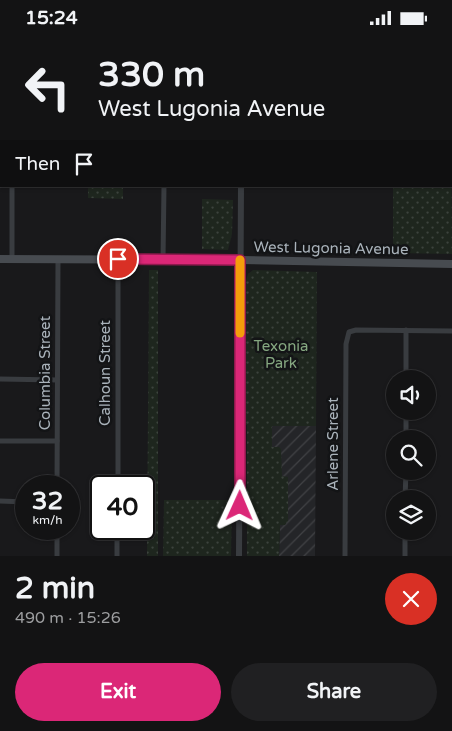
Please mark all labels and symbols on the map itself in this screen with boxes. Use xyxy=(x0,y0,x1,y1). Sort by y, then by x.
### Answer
pin xyxy=(97,238,139,280)
street label: West Lugonia Avenue xyxy=(253,238,409,258)
street label: Columbia Street xyxy=(36,316,54,430)
street label: Calhoun Street xyxy=(96,320,114,426)
park label: Texonia Park xyxy=(254,337,308,372)
street label: Arlene Street xyxy=(324,397,342,491)
speed limit sign: 40 xyxy=(90,475,155,540)
position arrow xyxy=(213,479,265,531)

